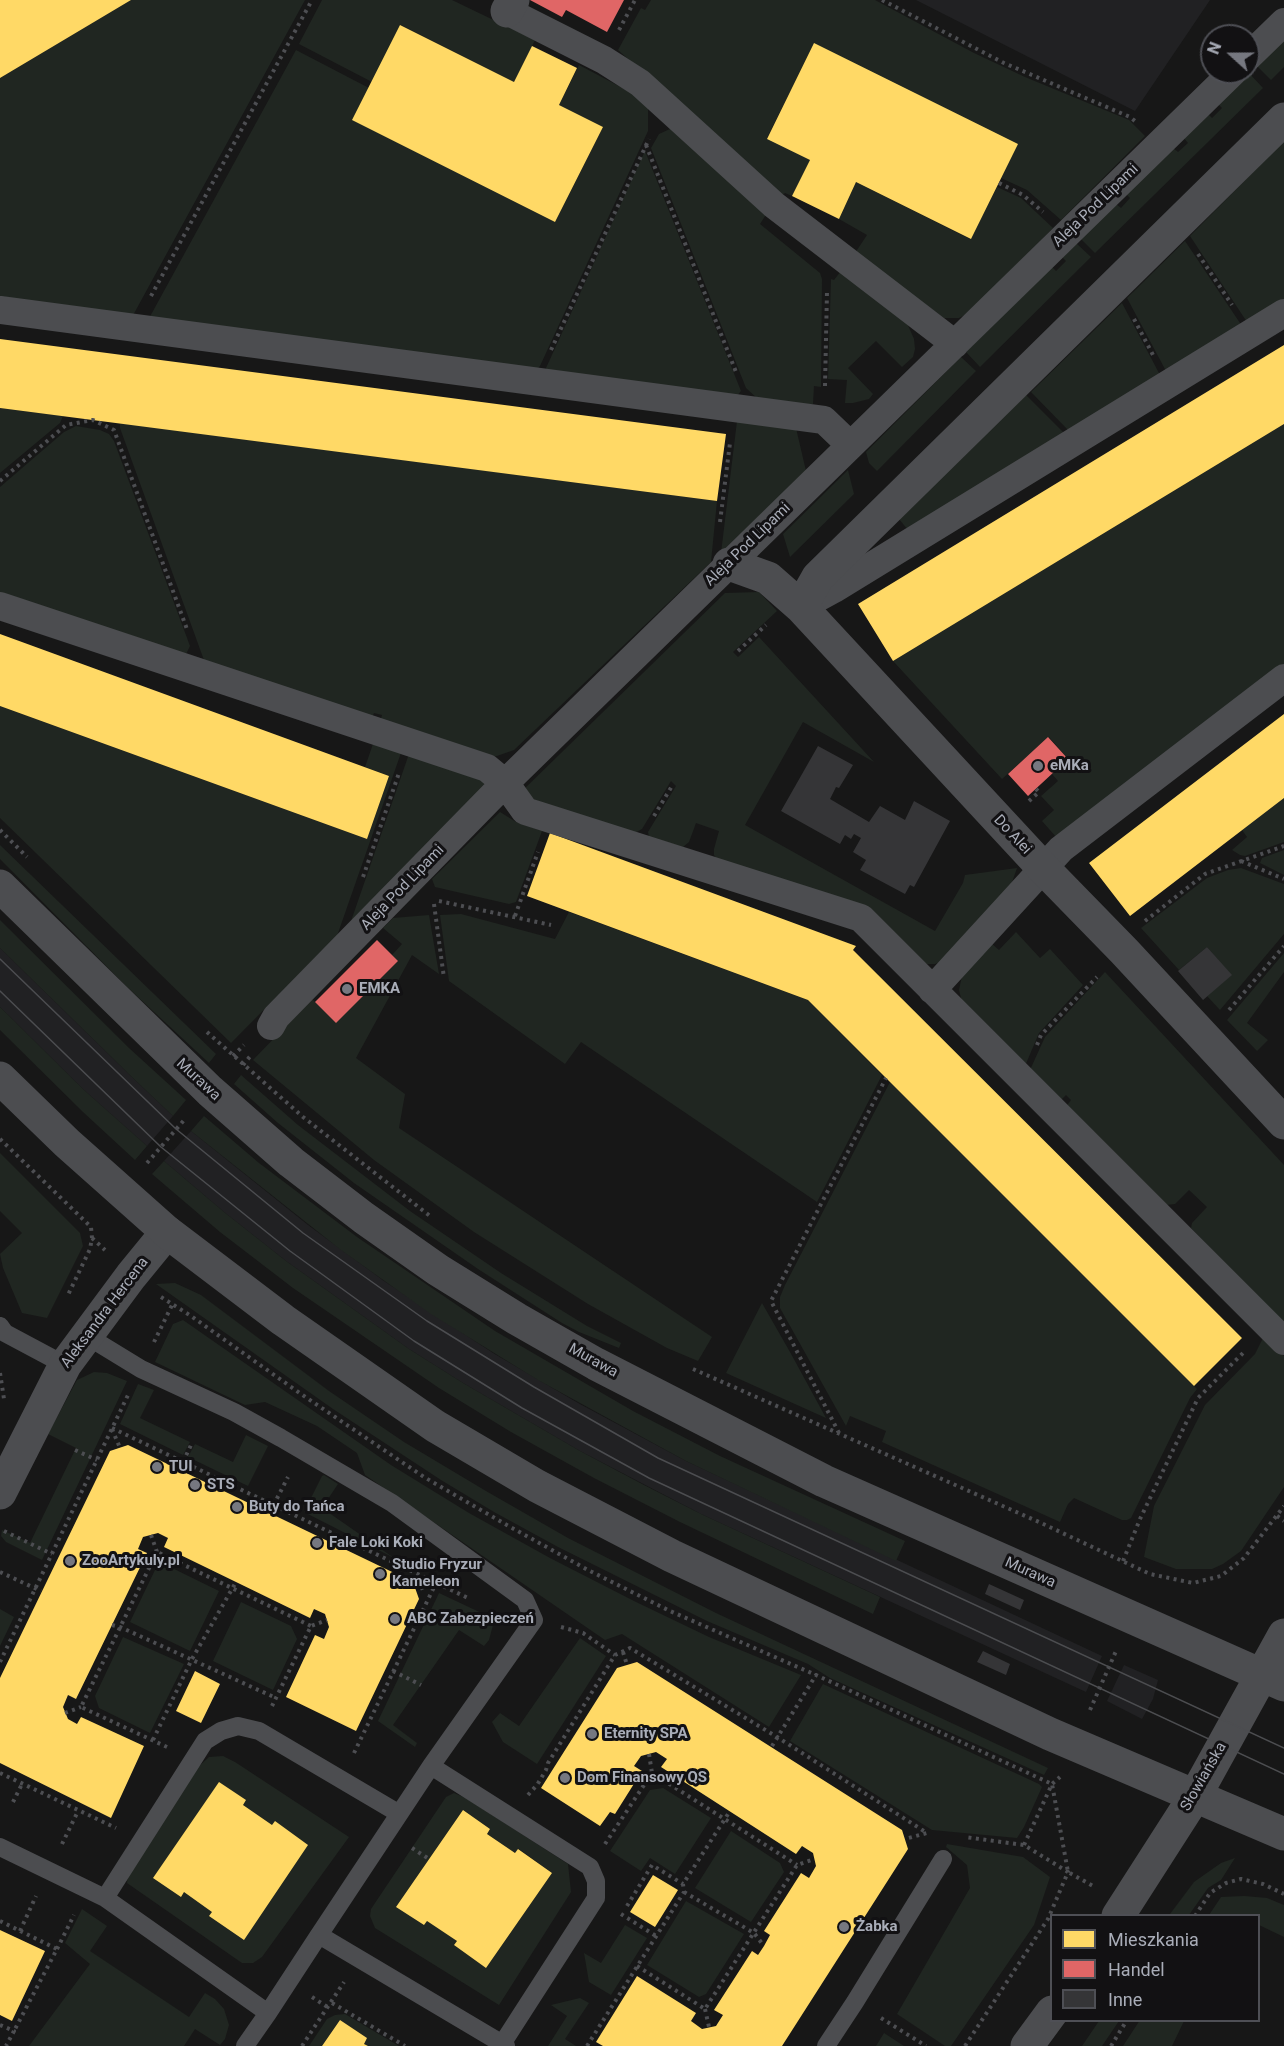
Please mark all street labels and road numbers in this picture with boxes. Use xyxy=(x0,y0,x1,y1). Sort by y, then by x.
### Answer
street label: Aleja Pod Lipami xyxy=(1049,161,1143,251)
street label: Aleja Pod Lipami xyxy=(701,500,795,590)
street label: Do Alei xyxy=(989,812,1035,858)
street label: Aleja Pod Lipami xyxy=(358,841,448,935)
street label: Murawa xyxy=(172,1055,224,1105)
street label: Aleksandra Hercena xyxy=(57,1254,153,1372)
street label: Murawa xyxy=(565,1340,621,1382)
street label: Murawa xyxy=(1002,1554,1058,1592)
street label: Słowiańska xyxy=(1177,1739,1231,1815)

